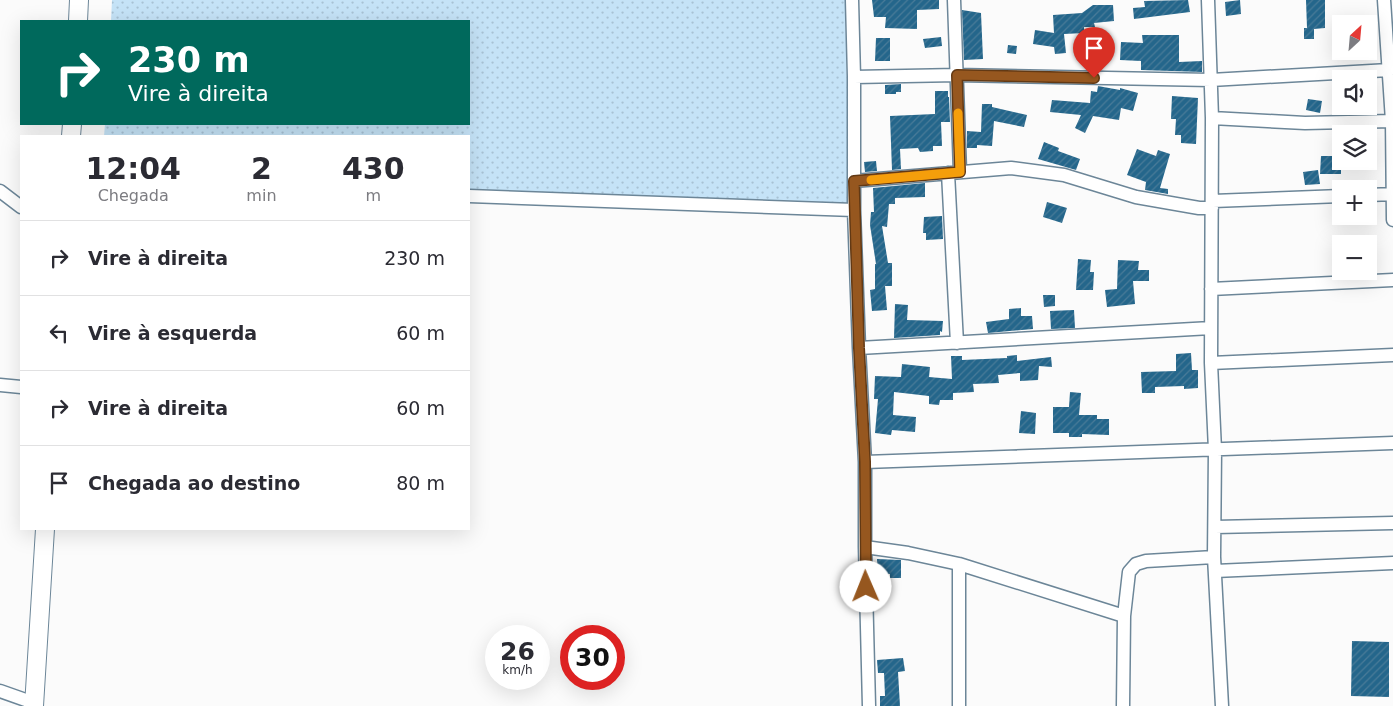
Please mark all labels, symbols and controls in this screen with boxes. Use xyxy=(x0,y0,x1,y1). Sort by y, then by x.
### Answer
north arrow xyxy=(1332,15,1378,60)
map controls xyxy=(1332,15,1377,280)
pin xyxy=(1073,27,1115,78)
icon: arrive xyxy=(1080,34,1108,62)
icon: right xyxy=(45,40,110,105)
text: 230 m xyxy=(128,40,250,80)
button: sound xyxy=(1332,70,1377,115)
text: Vire à direita xyxy=(128,81,269,106)
button: layers xyxy=(1332,125,1377,170)
text: 12:04 xyxy=(85,151,181,186)
text: 2 xyxy=(251,151,272,186)
text: 430 xyxy=(342,151,405,186)
button: + xyxy=(1332,180,1377,225)
text: Chegada xyxy=(98,186,169,205)
text: min xyxy=(246,186,277,205)
text: m xyxy=(365,186,381,205)
button: − xyxy=(1332,235,1377,280)
icon: right xyxy=(45,244,73,272)
text: Vire à direita xyxy=(88,247,228,269)
text: 230 m xyxy=(384,247,445,269)
icon: left xyxy=(45,319,73,347)
text: Vire à esquerda xyxy=(88,322,257,344)
text: 60 m xyxy=(396,322,445,344)
icon: right xyxy=(45,394,73,422)
text: Vire à direita xyxy=(88,397,228,419)
text: 60 m xyxy=(396,397,445,419)
icon: arrive xyxy=(45,469,73,497)
text: Chegada ao destino xyxy=(88,472,300,494)
text: 80 m xyxy=(396,472,445,494)
position arrow xyxy=(839,560,891,612)
speed limit sign: 30 xyxy=(560,625,625,690)
text: 26 xyxy=(500,637,535,666)
text: km/h xyxy=(502,663,533,677)

